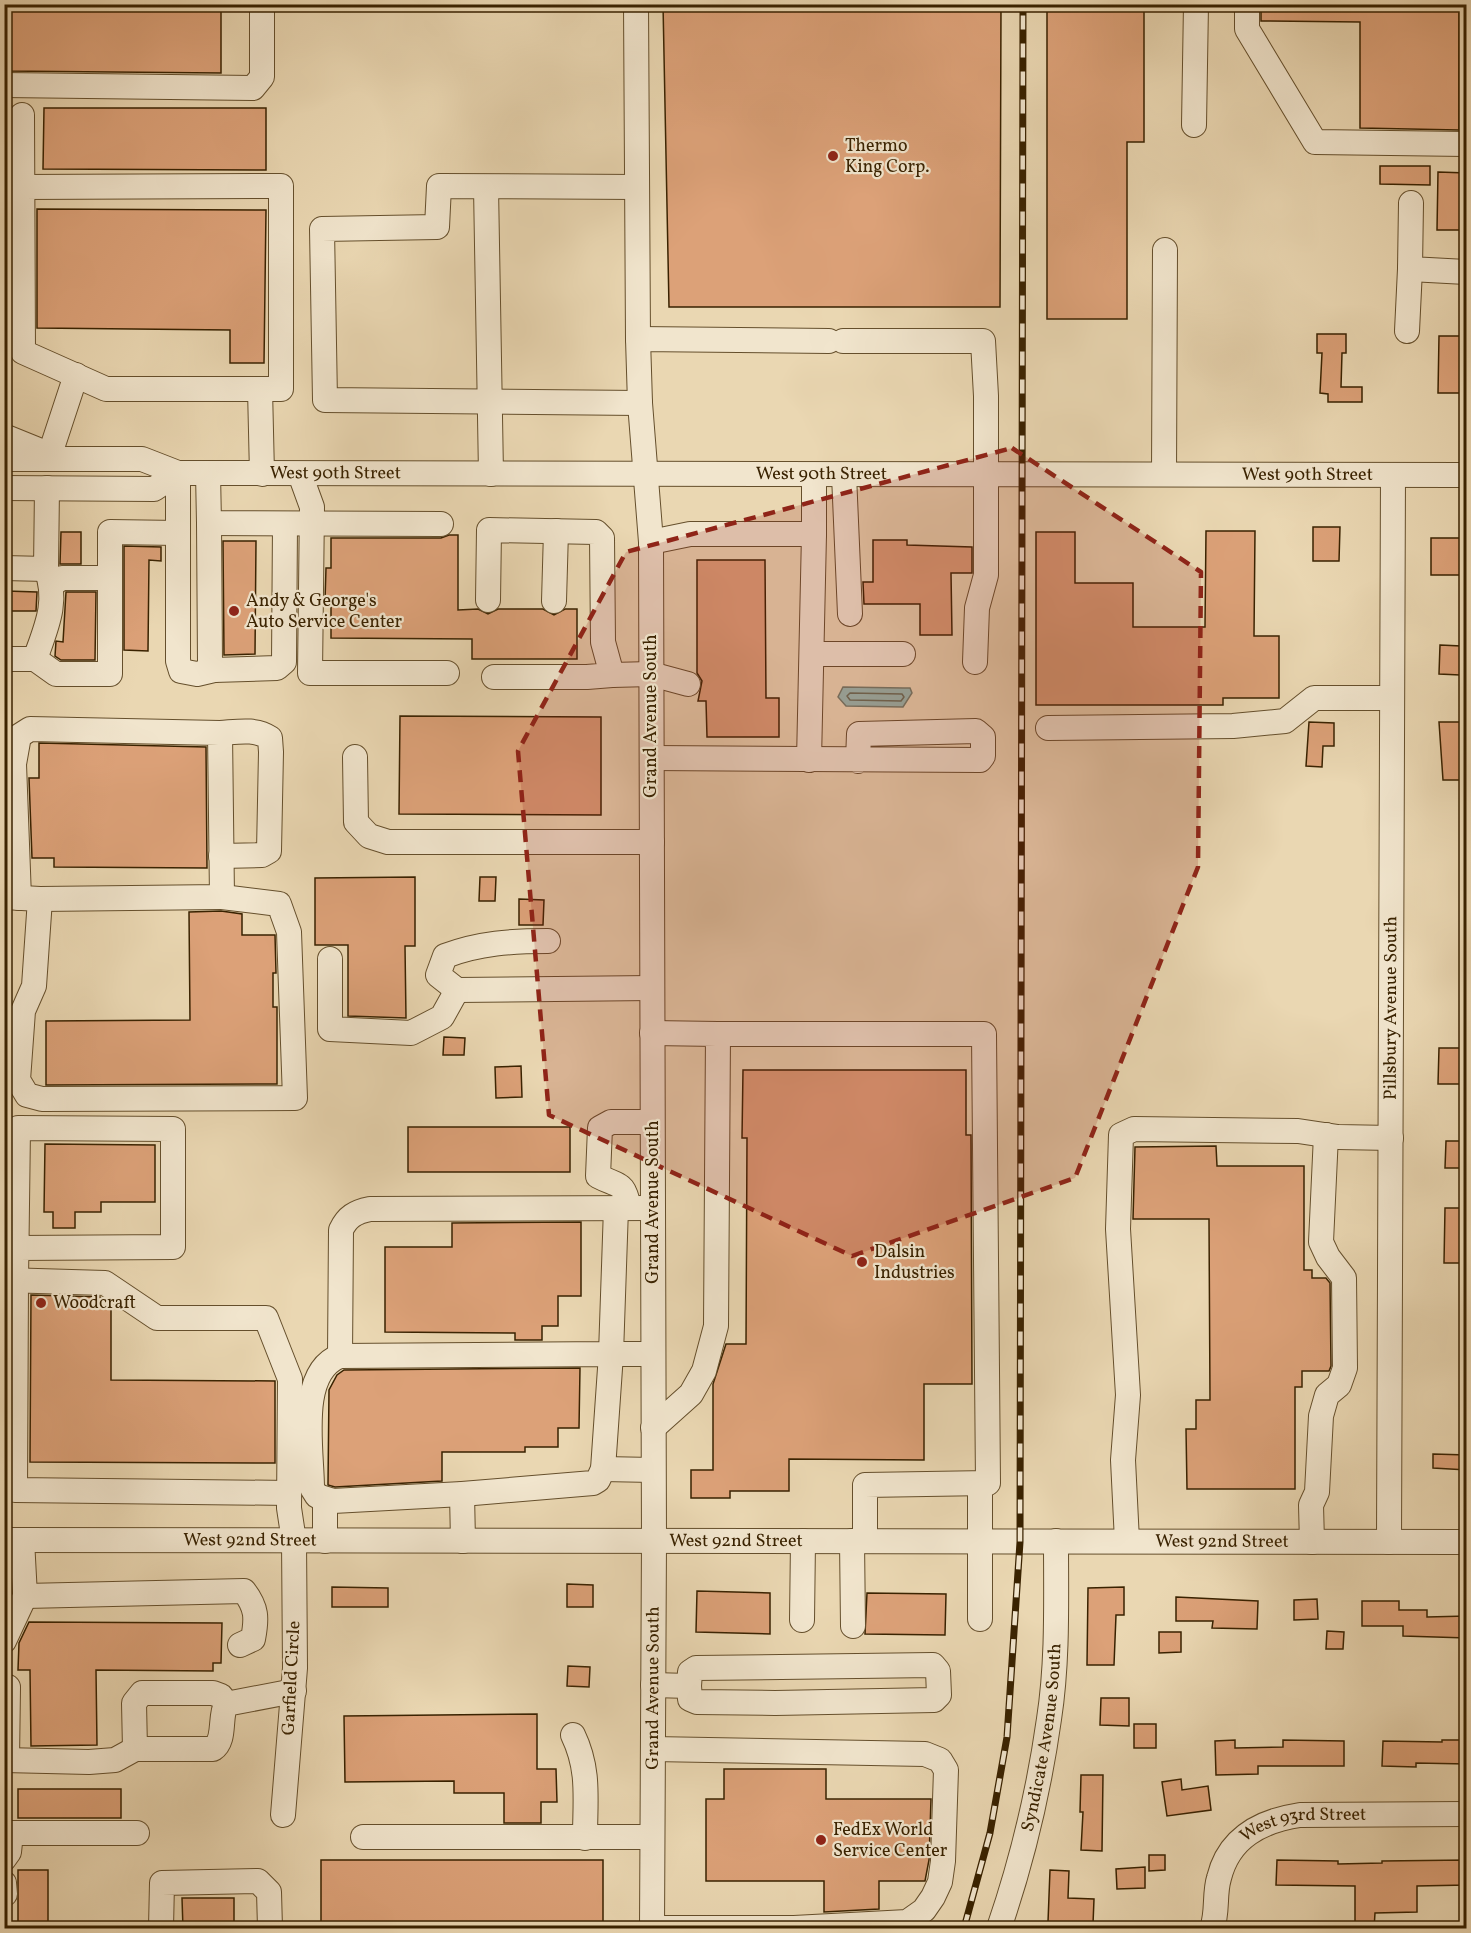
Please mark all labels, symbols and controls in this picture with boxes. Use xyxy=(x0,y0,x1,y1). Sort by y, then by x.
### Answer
place label: Thermo King Corp. xyxy=(845,134,929,180)
marker: Thermo King Corp. xyxy=(826,149,840,163)
street label: West 90th Street xyxy=(270,461,401,486)
street label: West 90th Street xyxy=(756,461,887,487)
street label: West 90th Street xyxy=(1242,462,1373,487)
place label: Andy & George's Auto Service Center xyxy=(246,589,403,635)
marker: Andy & George's Auto Service Center xyxy=(227,604,241,618)
street label: Grand Avenue South xyxy=(639,634,664,798)
street label: Pillsbury Avenue South xyxy=(1378,916,1404,1100)
street label: Grand Avenue South xyxy=(641,1120,666,1284)
place label: Dalsin Industries xyxy=(874,1240,955,1286)
marker: Dalsin Industries xyxy=(855,1255,869,1269)
place label: Woodcraft xyxy=(53,1291,136,1316)
marker: Woodcraft xyxy=(34,1296,48,1310)
street label: West 92nd Street xyxy=(183,1528,317,1553)
street label: West 92nd Street xyxy=(669,1528,803,1554)
street label: West 92nd Street xyxy=(1155,1529,1289,1554)
street label: Grand Avenue South xyxy=(640,1606,666,1770)
street label: Garfield Circle xyxy=(277,1620,307,1736)
street label: Syndicate Avenue South xyxy=(1015,1643,1068,1834)
street label: West 93rd Street xyxy=(1235,1802,1366,1848)
place label: FedEx World Service Center xyxy=(833,1818,948,1864)
marker: FedEx World Service Center xyxy=(814,1833,828,1847)

